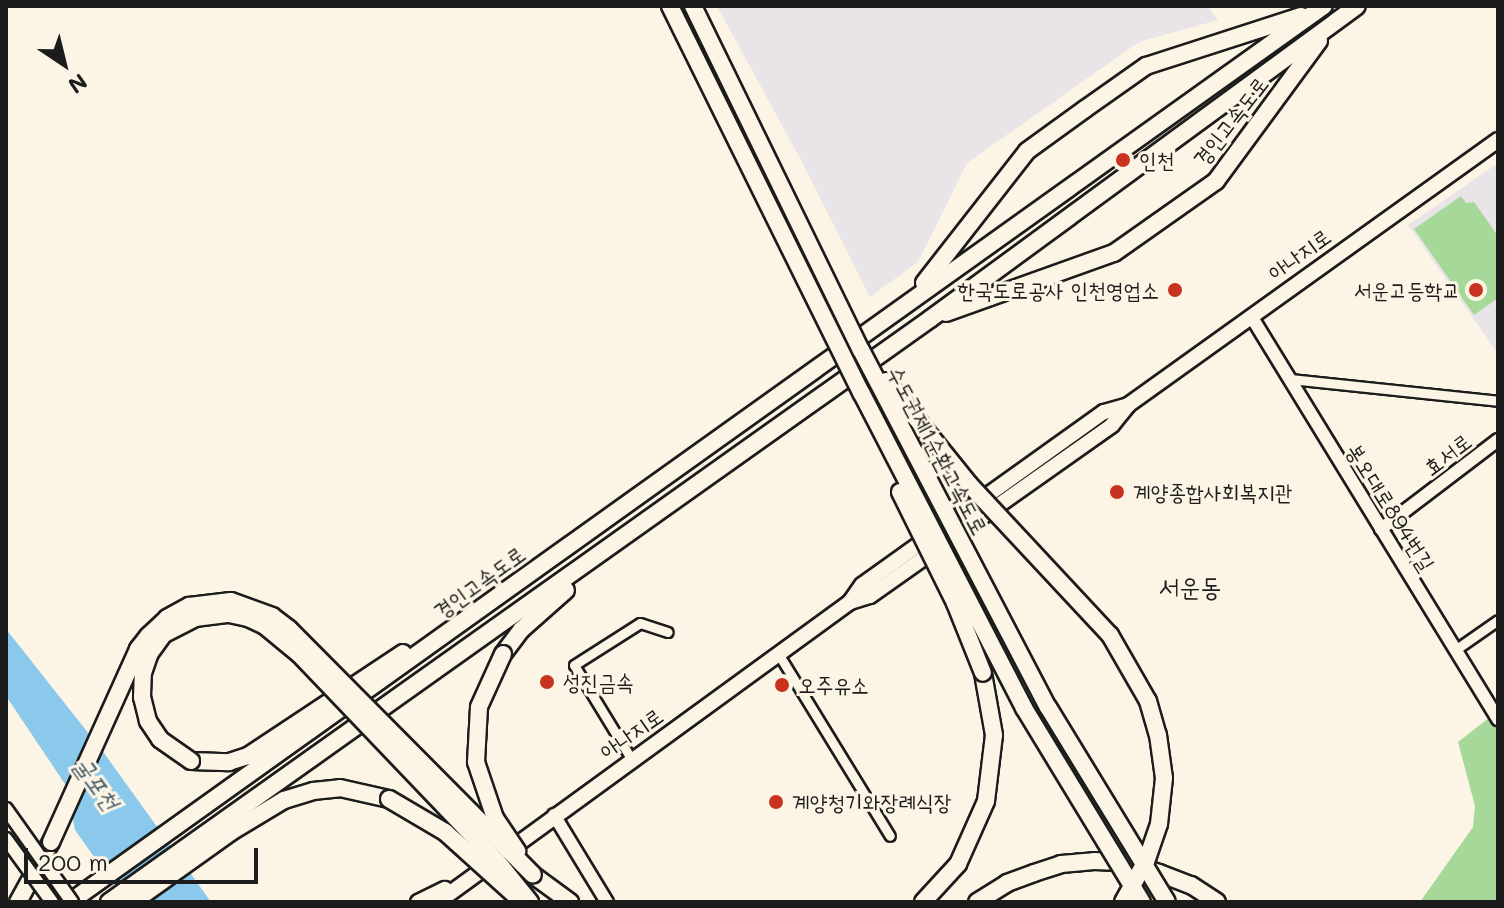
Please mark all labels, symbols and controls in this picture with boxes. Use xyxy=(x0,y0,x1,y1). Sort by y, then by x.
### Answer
north arrow xyxy=(24,24,104,104)
text: N xyxy=(63,67,93,101)
street label: 경인고속도로 xyxy=(1187,71,1273,171)
place label: 인천 xyxy=(1139,147,1174,173)
marker: 인천 xyxy=(1114,151,1132,169)
street label: 아나지로 xyxy=(1263,223,1335,285)
place label: 한국도로공사 인천영업소 xyxy=(957,277,1159,303)
place label: 서운고등학교 xyxy=(1354,277,1460,303)
marker: 한국도로공사 인천영업소 xyxy=(1166,281,1184,299)
marker: 서운고등학교 xyxy=(1467,281,1485,299)
street label: 수도권제1순환고속도로 xyxy=(882,361,994,539)
street label: 효서로 xyxy=(1418,427,1476,481)
street label: 봉오대로894번길 xyxy=(1341,438,1441,576)
place label: 계양종합사회복지관 xyxy=(1133,479,1292,505)
marker: 계양종합사회복지관 xyxy=(1108,483,1126,501)
street label: 경인고속도로 xyxy=(428,540,530,624)
district label: 서운동 xyxy=(1159,571,1221,603)
place label: 성진금속 xyxy=(563,669,634,695)
place label: 오주유소 xyxy=(798,672,869,698)
marker: 성진금속 xyxy=(538,673,556,691)
marker: 오주유소 xyxy=(773,676,791,694)
street label: 아나지로 xyxy=(594,702,668,764)
water label: 굴포천 xyxy=(68,751,126,815)
place label: 계양청기와장례식장 xyxy=(792,789,951,815)
marker: 계양청기와장례식장 xyxy=(767,793,785,811)
scale bar xyxy=(28,832,262,882)
text: 200 m xyxy=(38,846,108,877)

